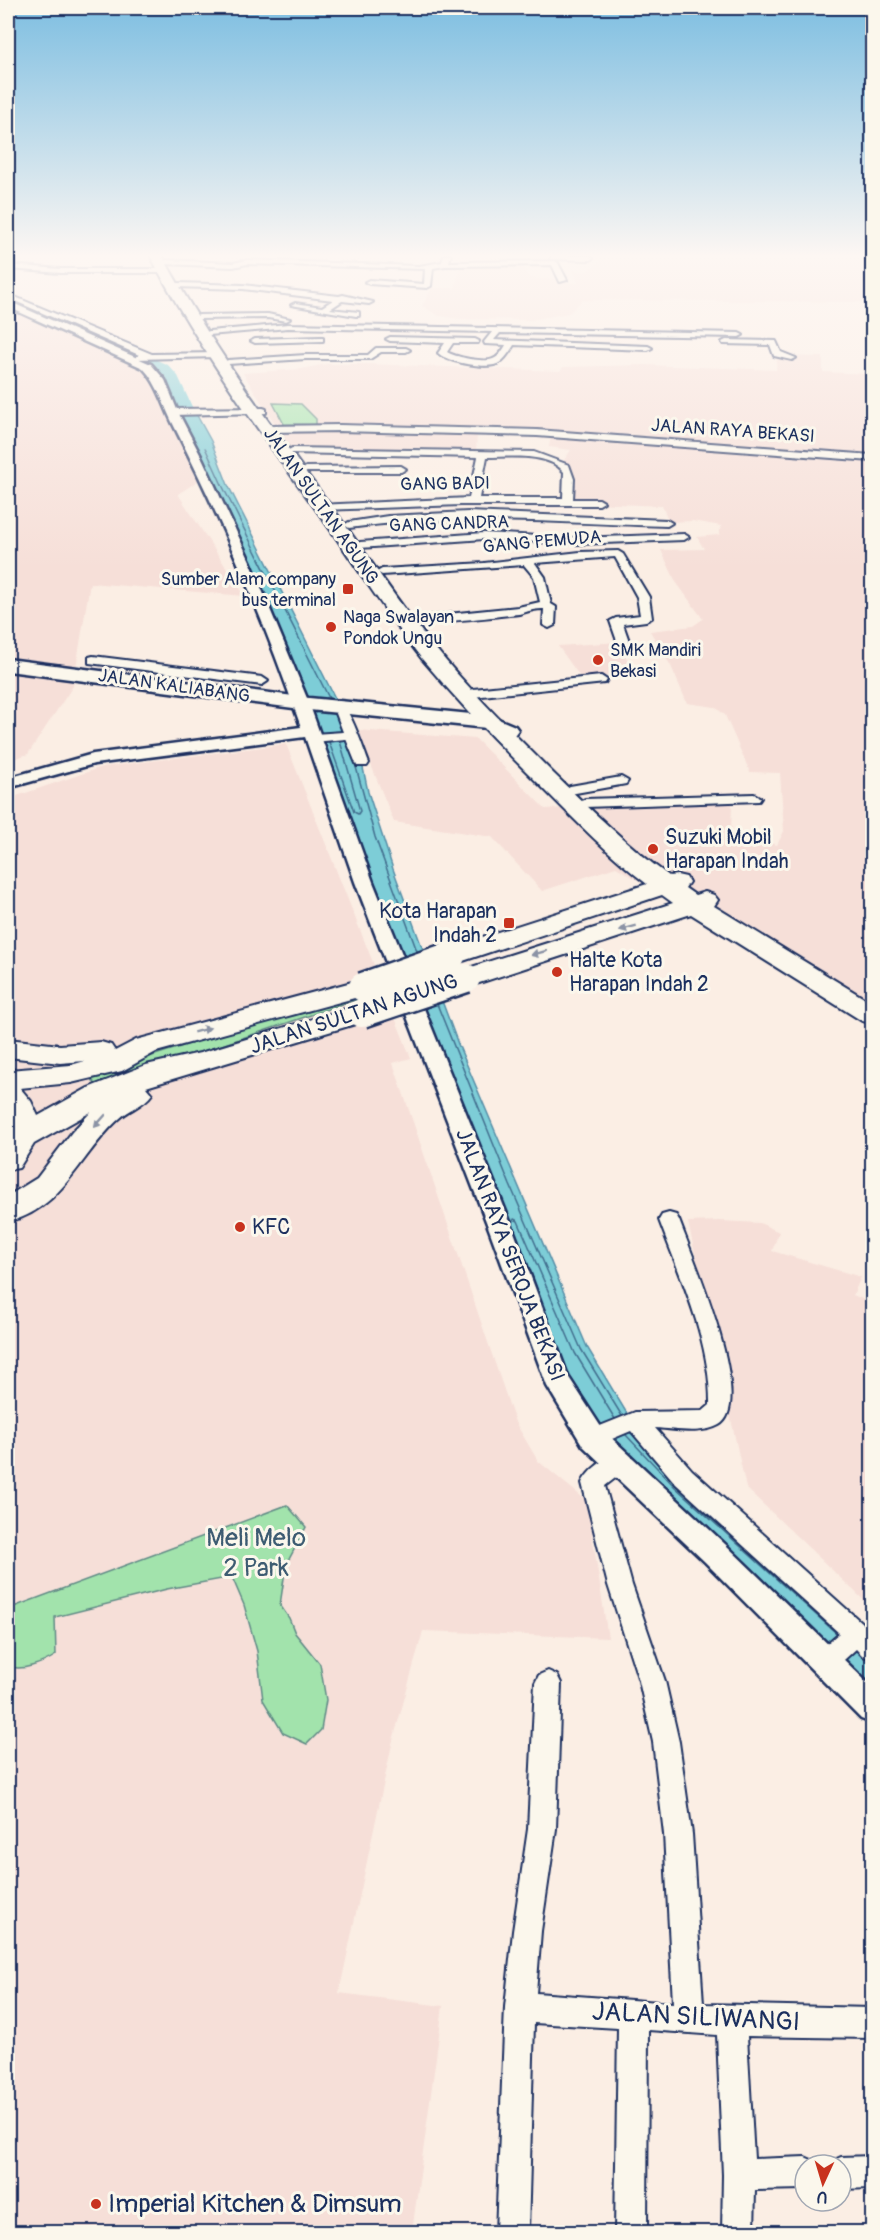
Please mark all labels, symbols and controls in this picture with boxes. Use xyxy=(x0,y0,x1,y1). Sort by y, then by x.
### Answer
street label: JALAN RAYA BEKASI xyxy=(650,414,816,448)
street label: JALAN SULTAN AGUNG xyxy=(258,423,384,589)
street label: GANG BADI xyxy=(400,472,490,496)
street label: GANG CANDRA xyxy=(389,510,510,538)
street label: GANG PEMUDA xyxy=(482,525,602,559)
place label: Sumber Alam company bus terminal xyxy=(161,568,336,612)
marker: Sumber Alam company bus terminal xyxy=(341,582,355,596)
place label: Naga Swalayan Pondok Ungu xyxy=(343,606,454,650)
marker: Naga Swalayan Pondok Ungu xyxy=(324,620,338,634)
place label: SMK Mandiri Bekasi xyxy=(610,639,701,683)
marker: SMK Mandiri Bekasi xyxy=(591,653,605,667)
street label: JALAN KALIABANG xyxy=(97,664,251,708)
place label: Suzuki Mobil Harapan Indah xyxy=(665,824,789,875)
marker: Suzuki Mobil Harapan Indah xyxy=(646,842,660,856)
place label: Kota Harapan Indah 2 xyxy=(379,898,497,949)
marker: Kota Harapan Indah 2 xyxy=(502,916,516,930)
one-way arrow xyxy=(619,924,637,933)
place label: Halte Kota Harapan Indah 2 xyxy=(569,947,709,998)
one-way arrow xyxy=(530,949,548,958)
marker: Halte Kota Harapan Indah 2 xyxy=(550,965,564,979)
street label: JALAN SULTAN AGUNG xyxy=(247,968,461,1060)
one-way arrow xyxy=(193,1025,211,1035)
one-way arrow xyxy=(94,1113,107,1128)
street label: JALAN RAYA SEROJA BEKASI xyxy=(449,1125,571,1385)
place label: KFC xyxy=(252,1214,290,1241)
marker: KFC xyxy=(233,1220,247,1234)
park label: Meli Melo 2 Park xyxy=(206,1522,306,1584)
street label: JALAN SILIWANGI xyxy=(591,1996,801,2038)
north arrow xyxy=(793,2153,853,2213)
text: U xyxy=(816,2187,828,2207)
place label: Imperial Kitchen & Dimsum xyxy=(108,2188,402,2220)
marker: Imperial Kitchen & Dimsum xyxy=(89,2197,103,2211)

